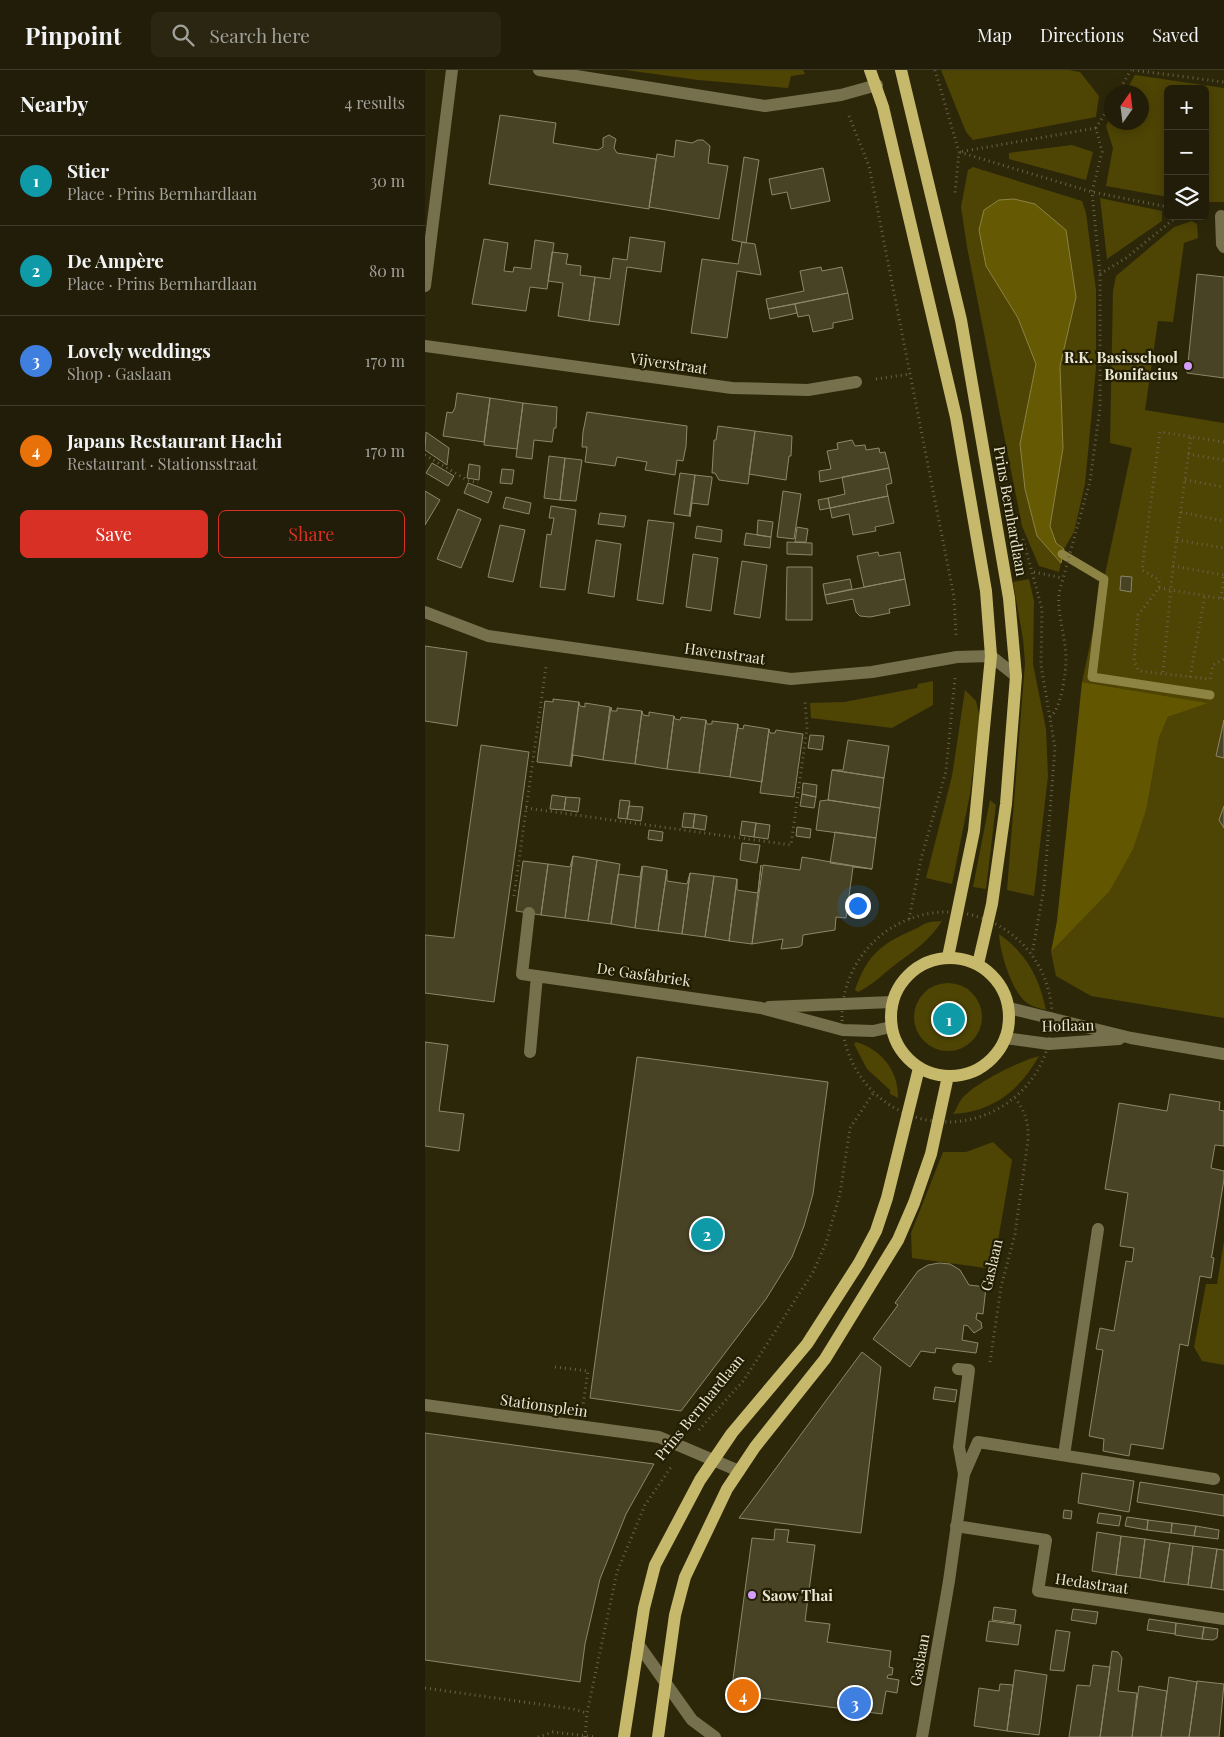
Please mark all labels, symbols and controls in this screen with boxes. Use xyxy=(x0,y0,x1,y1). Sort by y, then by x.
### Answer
search box xyxy=(151,12,501,57)
text: Pinpoint xyxy=(25,19,121,51)
icon: search xyxy=(169,21,197,49)
text: Search here xyxy=(209,22,310,48)
text: Map xyxy=(977,23,1012,47)
text: Directions xyxy=(1040,23,1124,47)
text: Saved xyxy=(1152,23,1199,47)
north arrow xyxy=(1104,85,1149,130)
map controls xyxy=(1164,85,1209,220)
button: + xyxy=(1164,85,1209,130)
text: Nearby xyxy=(20,89,89,117)
text: 4 results xyxy=(344,92,405,113)
button: − xyxy=(1164,130,1209,175)
text: Stier xyxy=(67,157,109,183)
text: 1 xyxy=(33,170,39,191)
text: 30 m xyxy=(370,170,405,191)
button: layers xyxy=(1164,175,1209,220)
text: Place · Prins Bernhardlaan xyxy=(67,183,257,204)
text: De Ampère xyxy=(67,247,164,273)
text: 2 xyxy=(32,260,40,281)
text: 80 m xyxy=(369,260,405,281)
text: Place · Prins Bernhardlaan xyxy=(67,273,257,294)
text: Lovely weddings xyxy=(67,337,211,363)
place label: R.K. Basisschool Bonifacius xyxy=(1064,347,1178,384)
street label: Vijverstraat xyxy=(628,348,710,378)
text: 3 xyxy=(32,350,40,371)
text: 170 m xyxy=(365,350,405,371)
marker: R.K. Basisschool Bonifacius xyxy=(1182,360,1194,372)
text: Shop · Gaslaan xyxy=(67,363,172,384)
text: Japans Restaurant Hachi xyxy=(67,427,282,453)
text: 4 xyxy=(32,440,40,461)
text: 170 m xyxy=(365,440,405,461)
street label: Prins Bernhardlaan xyxy=(990,445,1032,577)
text: Restaurant · Stationsstraat xyxy=(67,453,257,474)
button: Save xyxy=(20,510,208,558)
button: Share xyxy=(218,510,405,558)
street label: Havenstraat xyxy=(683,637,767,669)
your location xyxy=(845,893,871,919)
street label: De Gasfabriek xyxy=(596,958,693,991)
pin: 1 xyxy=(933,1000,965,1038)
street label: Hoflaan xyxy=(1042,1015,1094,1035)
pin: 2 xyxy=(691,1215,723,1253)
street label: Gaslaan xyxy=(975,1237,1007,1293)
street label: Prins Bernhardlaan xyxy=(650,1350,748,1464)
street label: Stationsplein xyxy=(499,1389,589,1421)
street label: Hedastraat xyxy=(1054,1568,1131,1598)
place label: Saow Thai xyxy=(762,1585,833,1605)
marker: Saow Thai xyxy=(746,1589,758,1601)
street label: Gaslaan xyxy=(905,1632,933,1688)
pin: 4 xyxy=(727,1676,759,1714)
pin: 3 xyxy=(839,1684,871,1722)

